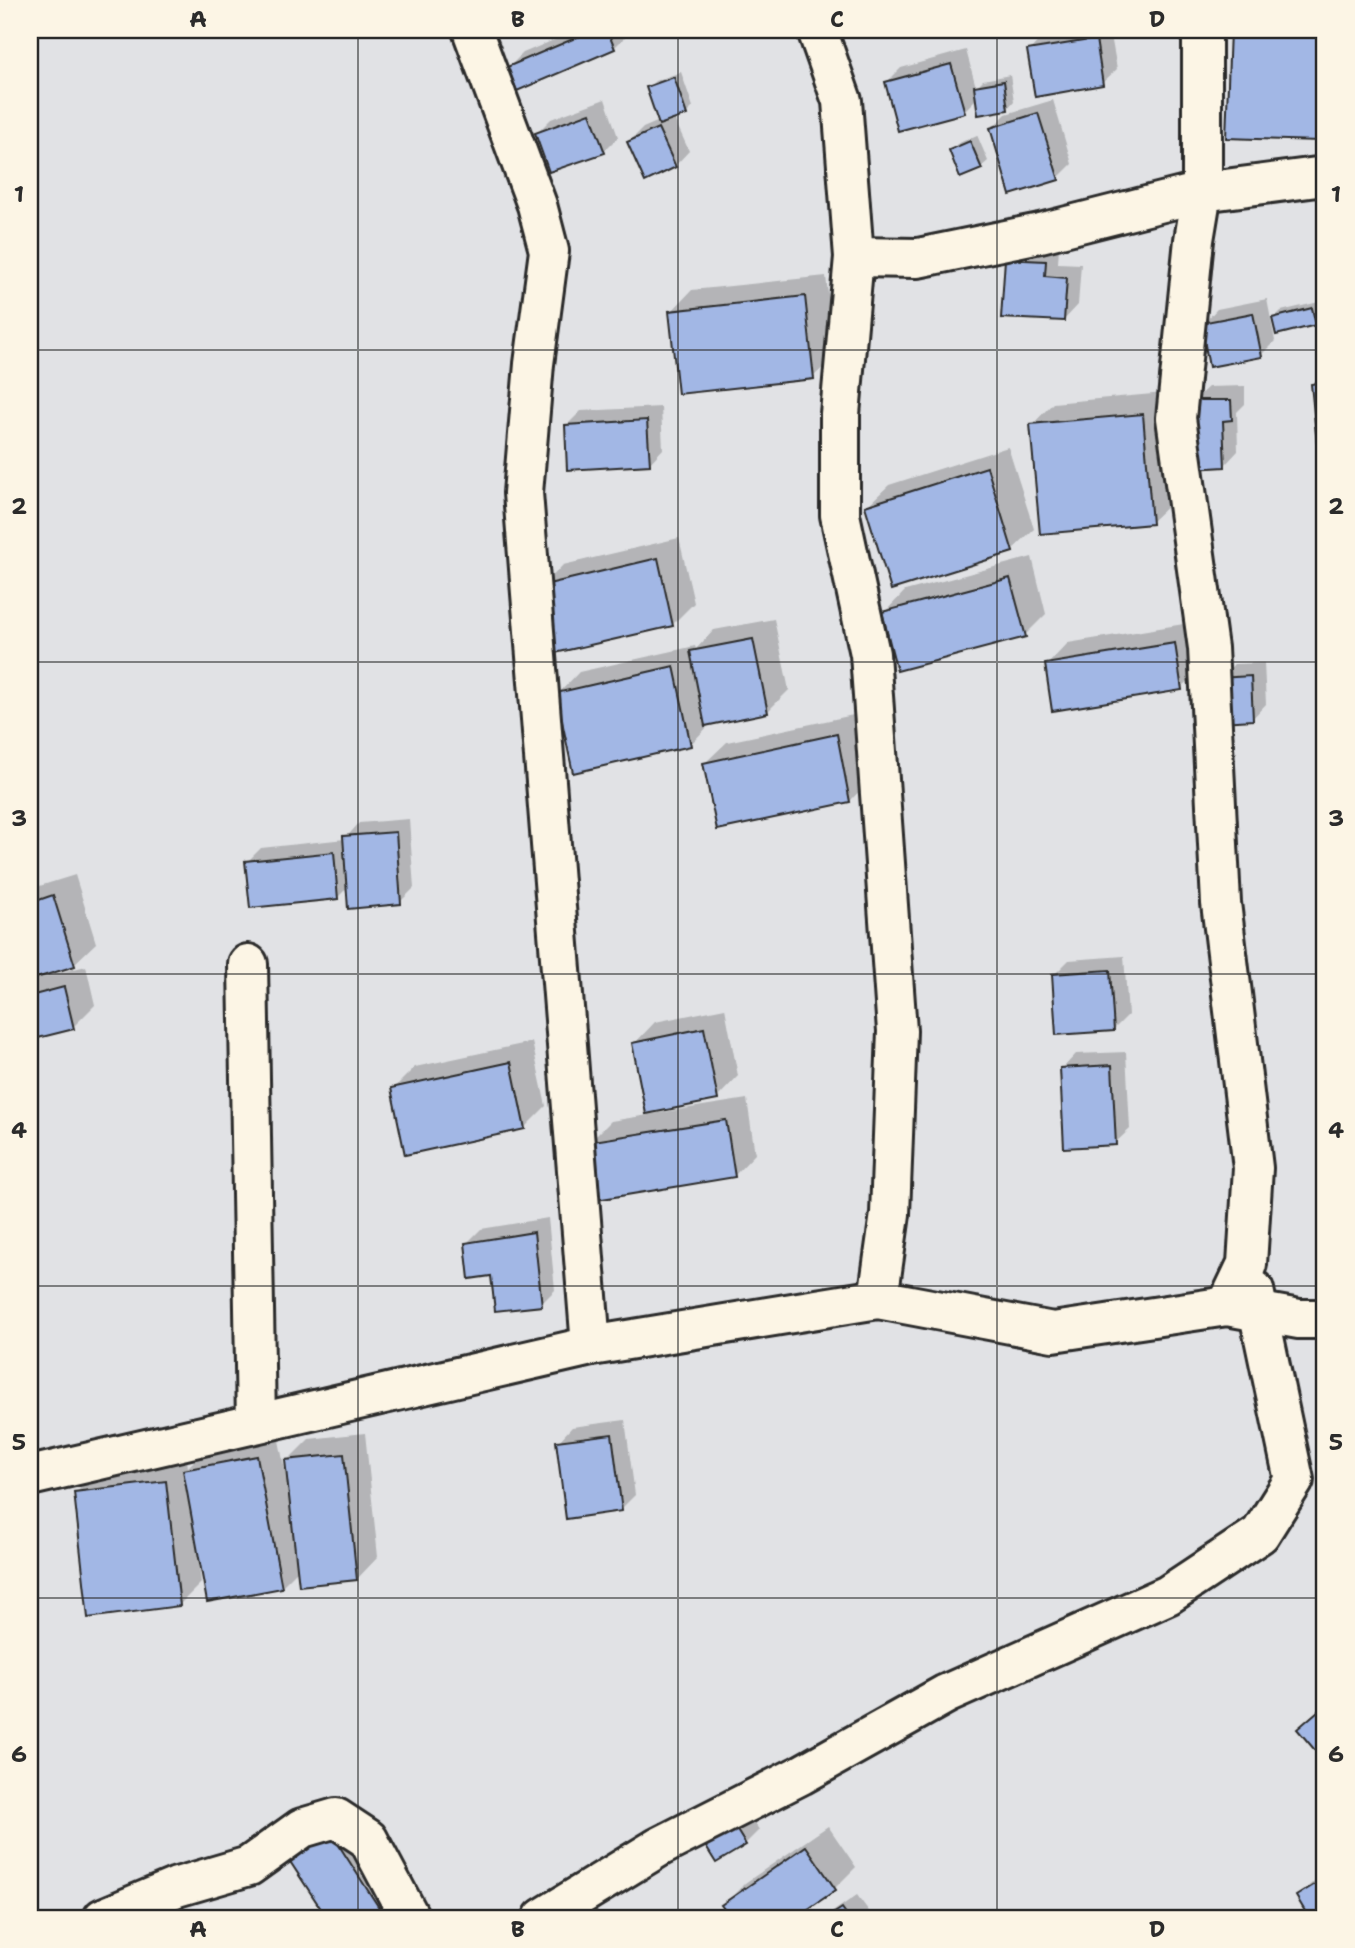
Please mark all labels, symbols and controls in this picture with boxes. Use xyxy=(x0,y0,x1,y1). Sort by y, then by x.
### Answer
text: A xyxy=(189,4,207,34)
text: B xyxy=(511,4,525,34)
text: C xyxy=(830,4,844,34)
text: D xyxy=(1149,4,1165,34)
text: 1 xyxy=(14,179,24,209)
text: 1 xyxy=(1331,179,1341,209)
text: 2 xyxy=(11,491,27,521)
text: 2 xyxy=(1328,491,1344,521)
text: 3 xyxy=(11,803,27,833)
text: 3 xyxy=(1328,803,1344,833)
text: 4 xyxy=(11,1115,27,1145)
text: 4 xyxy=(1328,1115,1344,1145)
text: 5 xyxy=(12,1427,26,1457)
text: 5 xyxy=(1329,1427,1343,1457)
text: 6 xyxy=(11,1739,27,1769)
text: 6 xyxy=(1328,1739,1344,1769)
text: A xyxy=(189,1914,207,1944)
text: B xyxy=(511,1914,525,1944)
text: C xyxy=(830,1914,844,1944)
text: D xyxy=(1149,1914,1165,1944)

